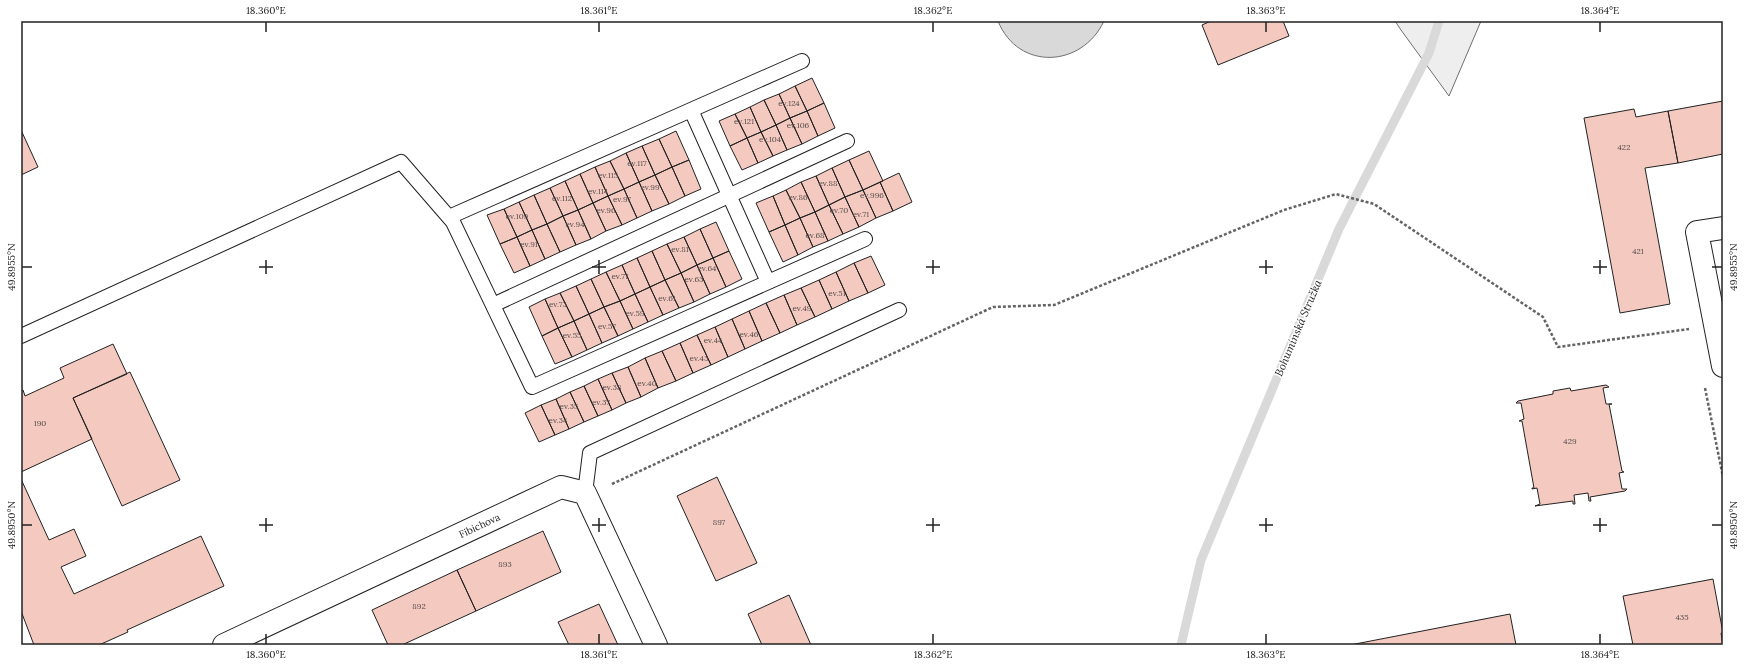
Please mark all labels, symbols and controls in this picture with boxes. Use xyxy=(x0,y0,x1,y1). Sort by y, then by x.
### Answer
text: 18.360°E xyxy=(246,4,286,17)
text: 18.361°E xyxy=(581,4,617,17)
text: 18.362°E xyxy=(914,4,952,17)
text: 18.363°E xyxy=(1247,4,1285,17)
text: 18.364°E xyxy=(1581,4,1619,17)
house number: ev.124 xyxy=(778,98,800,108)
house number: ev.121 xyxy=(734,116,754,126)
house number: ev.106 xyxy=(787,120,810,130)
house number: ev.104 xyxy=(759,134,782,144)
house number: 422 xyxy=(1618,142,1630,152)
house number: ev.117 xyxy=(627,158,647,168)
house number: ev.115 xyxy=(598,170,618,180)
house number: ev.88 xyxy=(819,178,838,188)
house number: ev.99 xyxy=(640,182,660,192)
house number: ev.114 xyxy=(588,186,609,196)
house number: ev.996 xyxy=(860,190,884,200)
house number: ev.86 xyxy=(788,192,808,202)
house number: ev.112 xyxy=(552,193,572,203)
house number: ev.97 xyxy=(613,194,631,204)
house number: ev.96 xyxy=(596,205,616,215)
house number: ev.70 xyxy=(830,205,848,215)
house number: ev.71 xyxy=(853,209,869,219)
house number: ev.109 xyxy=(506,211,529,221)
house number: ev.94 xyxy=(566,219,585,229)
house number: ev.68 xyxy=(805,230,825,240)
house number: ev.91 xyxy=(520,239,538,249)
text: 49.8955°N xyxy=(5,243,18,291)
text: 49.8955°N xyxy=(1727,243,1740,291)
house number: ev.81 xyxy=(671,244,689,254)
house number: 421 xyxy=(1632,246,1644,256)
house number: ev.64 xyxy=(698,263,717,273)
house number: ev.77 xyxy=(611,271,629,281)
house number: ev.63 xyxy=(685,274,704,284)
water label: Bohumínská Stružka xyxy=(1271,277,1325,378)
house number: ev.51 xyxy=(828,288,846,298)
house number: ev.61 xyxy=(658,293,676,303)
house number: ev.73 xyxy=(549,299,567,309)
house number: ev.49 xyxy=(793,303,812,313)
house number: ev.59 xyxy=(626,308,645,318)
house number: ev.57 xyxy=(598,321,616,331)
house number: ev.46 xyxy=(740,329,759,339)
house number: ev.55 xyxy=(563,330,581,340)
house number: ev.44 xyxy=(704,335,723,345)
house number: ev.43 xyxy=(690,353,709,363)
house number: ev.40 xyxy=(637,378,657,388)
house number: ev.38 xyxy=(603,382,622,392)
house number: ev.37 xyxy=(592,397,610,407)
house number: ev.35 xyxy=(560,401,578,411)
house number: ev.34 xyxy=(549,415,568,425)
house number: 190 xyxy=(34,418,46,428)
house number: 429 xyxy=(1563,436,1577,446)
text: 49.8950°N xyxy=(5,501,18,549)
text: 49.8950°N xyxy=(1727,501,1740,549)
street label: Fibichova xyxy=(457,510,502,541)
house number: 897 xyxy=(713,517,726,527)
house number: 893 xyxy=(498,559,512,569)
house number: 892 xyxy=(412,601,426,611)
house number: 435 xyxy=(1675,612,1689,622)
text: 18.360°E xyxy=(246,648,286,661)
text: 18.361°E xyxy=(581,648,617,661)
text: 18.362°E xyxy=(914,648,952,661)
text: 18.363°E xyxy=(1247,648,1285,661)
text: 18.364°E xyxy=(1581,648,1619,661)

